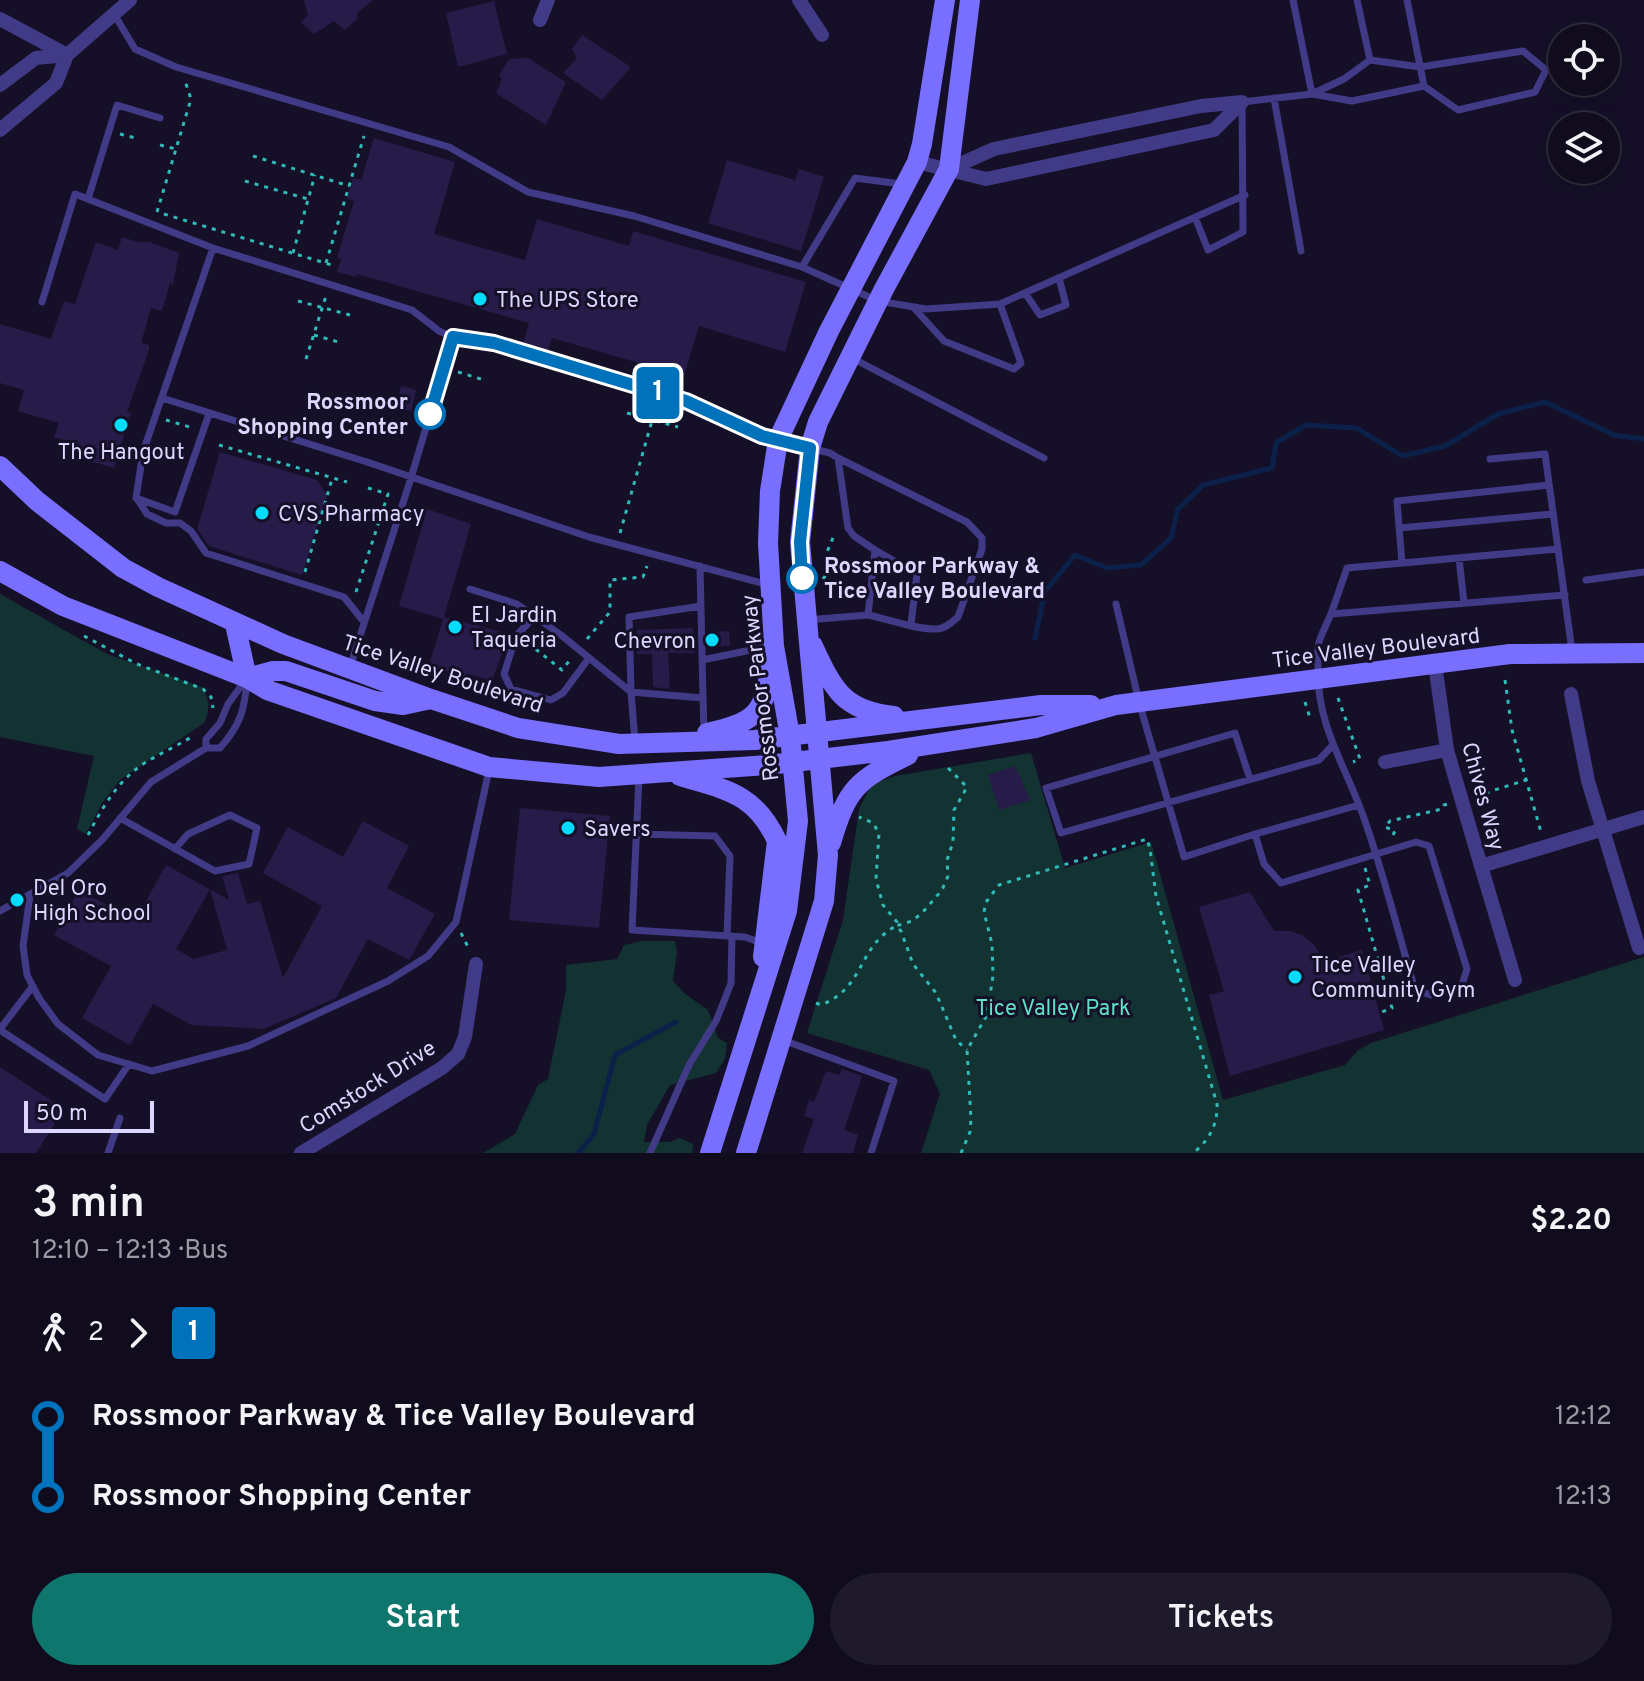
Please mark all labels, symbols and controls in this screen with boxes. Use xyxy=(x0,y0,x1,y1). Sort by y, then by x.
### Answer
map controls xyxy=(1548,24,1620,184)
button: locate xyxy=(1548,24,1620,96)
button: layers xyxy=(1548,112,1620,184)
place label: The UPS Store xyxy=(496,288,639,315)
marker: The UPS Store xyxy=(471,290,489,308)
line badge: 1 xyxy=(632,367,684,419)
text: 1 xyxy=(652,375,664,411)
place label: Rossmoor Shopping Center xyxy=(237,390,408,442)
marker: Rossmoor Shopping Center xyxy=(415,399,445,429)
marker: The Hangout xyxy=(112,416,130,434)
place label: The Hangout xyxy=(57,440,185,467)
place label: CVS Pharmacy xyxy=(278,502,424,529)
marker: CVS Pharmacy xyxy=(253,504,271,522)
place label: Rossmoor Parkway & Tice Valley Boulevard xyxy=(824,554,1045,606)
marker: Rossmoor Parkway & Tice Valley Boulevard xyxy=(787,563,817,593)
street label: Rossmoor Parkway xyxy=(737,593,786,783)
place label: El Jardin Taqueria xyxy=(471,603,557,655)
marker: El Jardin Taqueria xyxy=(446,618,464,636)
street label: Tice Valley Boulevard xyxy=(1271,623,1482,676)
place label: Chevron xyxy=(614,629,696,656)
street label: Tice Valley Boulevard xyxy=(339,630,546,721)
marker: Chevron xyxy=(703,631,721,649)
street label: Chives Way xyxy=(1454,739,1509,854)
place label: Savers xyxy=(584,817,651,844)
marker: Savers xyxy=(559,819,577,837)
place label: Del Oro High School xyxy=(33,876,151,928)
marker: Del Oro High School xyxy=(8,891,26,909)
place label: Tice Valley Community Gym xyxy=(1311,953,1476,1005)
marker: Tice Valley Community Gym xyxy=(1286,968,1304,986)
park label: Tice Valley Park xyxy=(975,996,1131,1023)
street label: Comstock Drive xyxy=(295,1035,442,1141)
scale bar xyxy=(24,1097,154,1133)
text: 50 m xyxy=(36,1101,88,1128)
text: 3 min xyxy=(32,1177,145,1233)
text: $2.20 xyxy=(1530,1203,1612,1240)
text: 12:10 – 12:13 · Bus xyxy=(32,1235,228,1268)
icon: walk xyxy=(32,1311,76,1355)
icon: forward xyxy=(116,1311,160,1355)
text: 1 xyxy=(188,1315,199,1351)
text: 2 xyxy=(88,1317,104,1350)
text: Rossmoor Parkway & Tice Valley Boulevard xyxy=(92,1399,695,1436)
text: 12:12 xyxy=(1555,1401,1612,1434)
text: Rossmoor Shopping Center xyxy=(92,1479,471,1516)
text: 12:13 xyxy=(1555,1481,1612,1514)
button: Start xyxy=(32,1573,814,1665)
button: Tickets xyxy=(830,1573,1612,1665)

